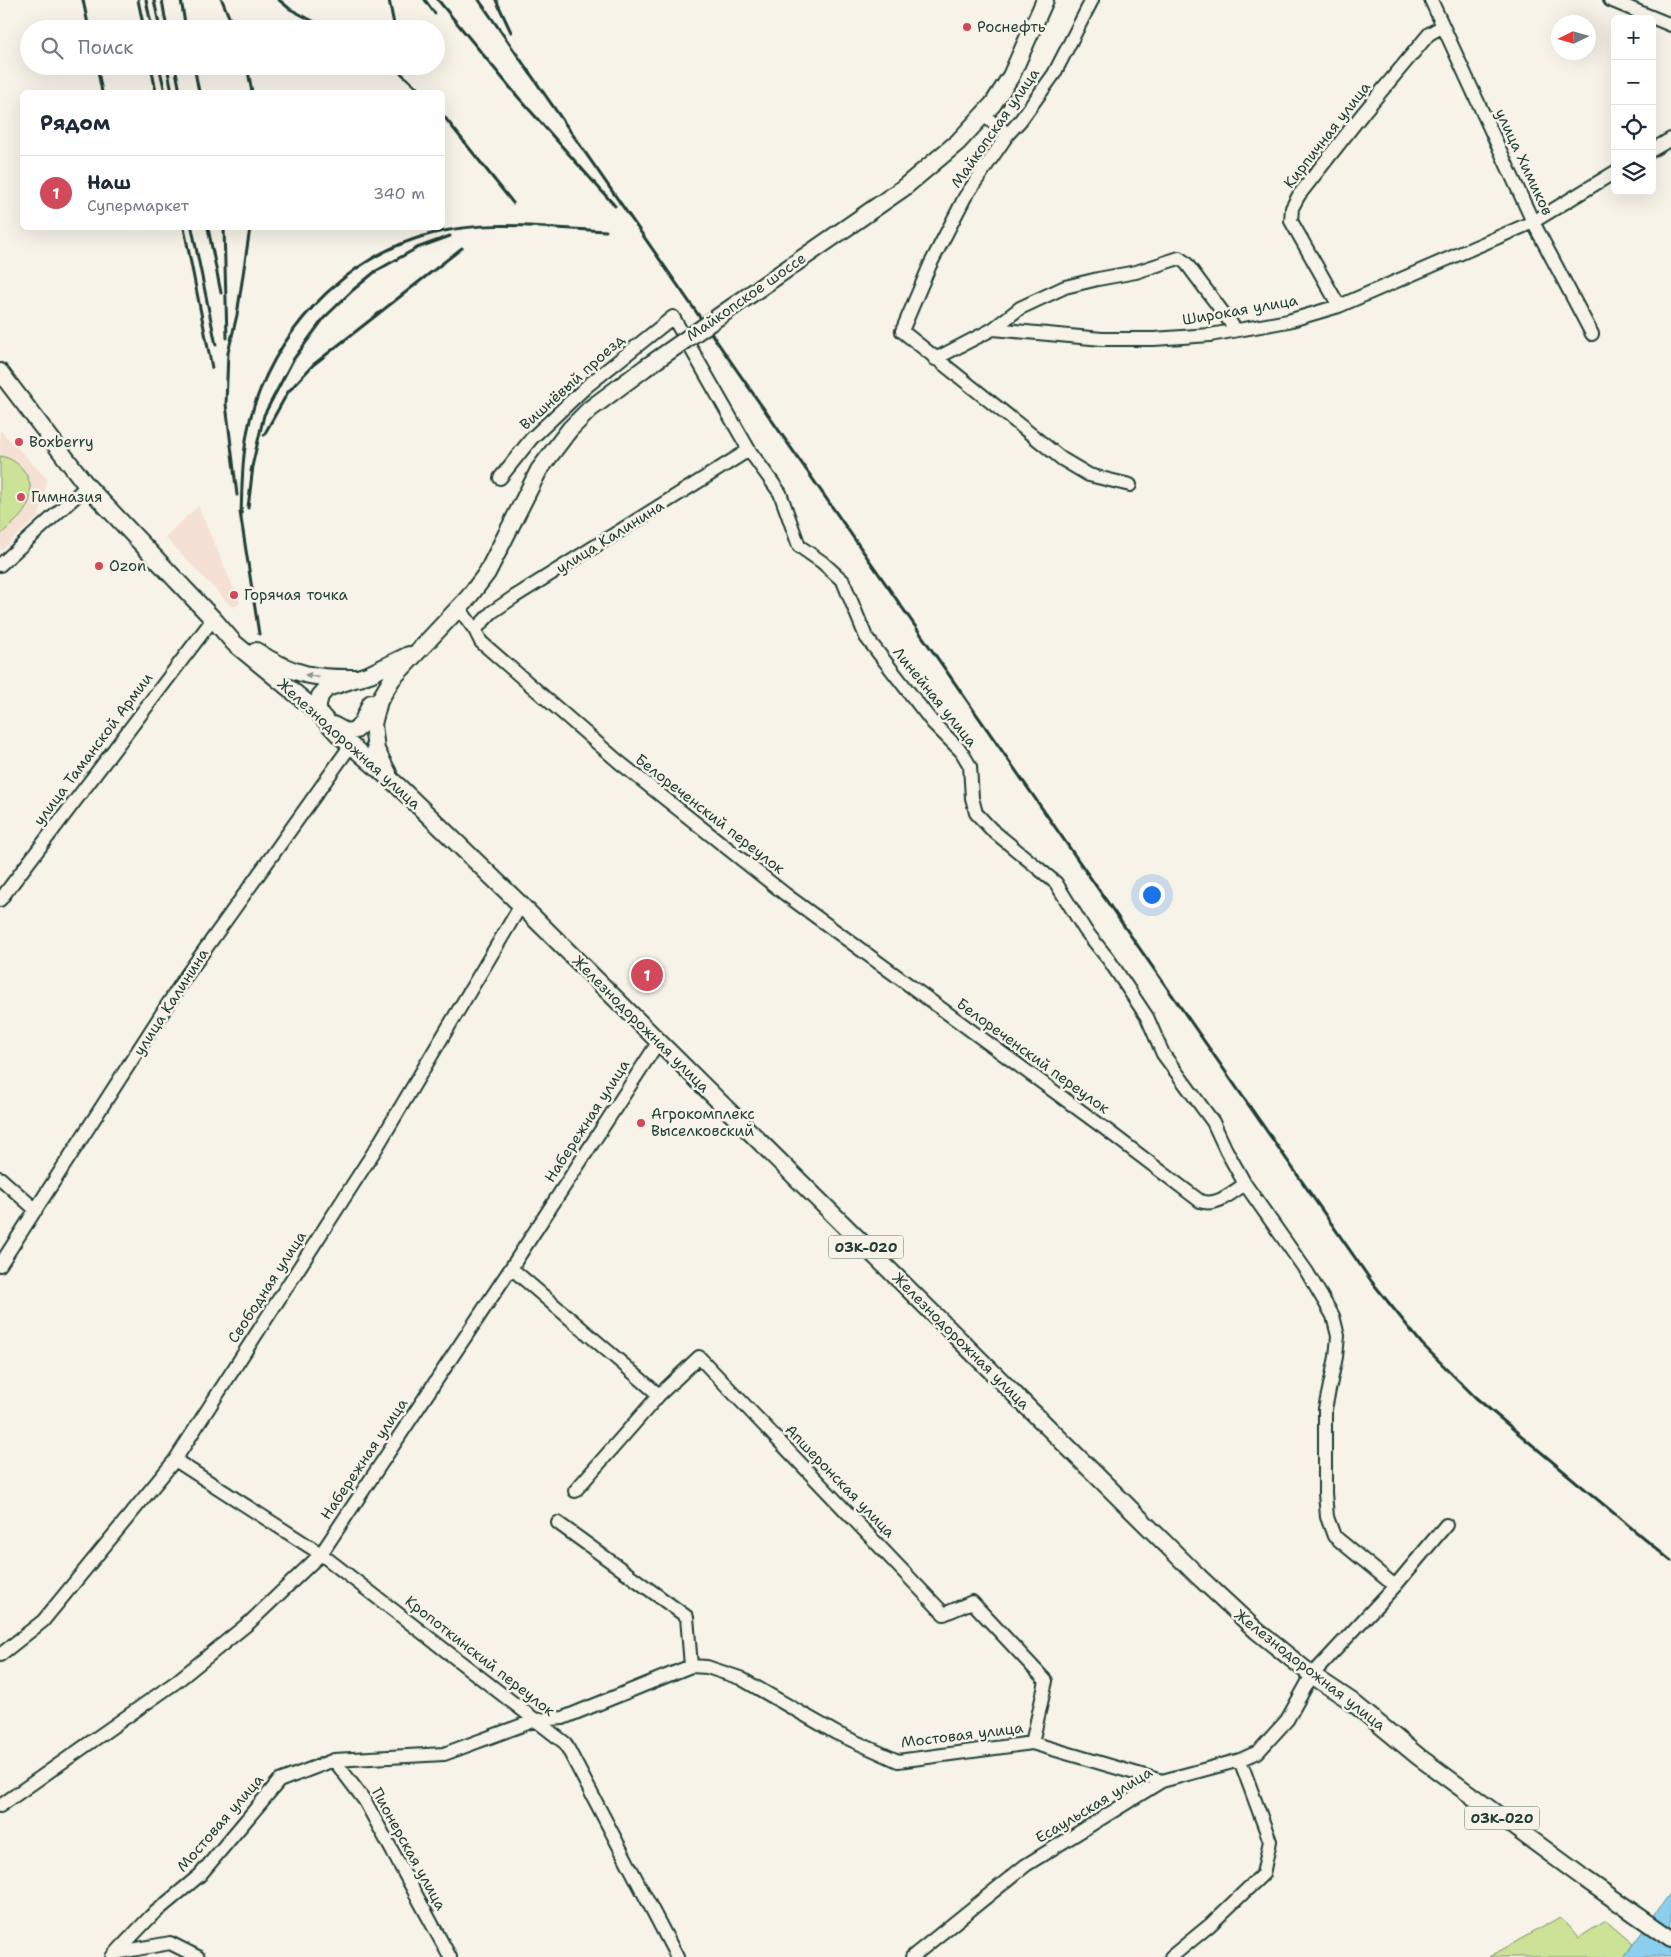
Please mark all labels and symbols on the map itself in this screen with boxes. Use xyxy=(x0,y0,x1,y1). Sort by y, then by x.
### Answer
north arrow xyxy=(1551,15,1596,60)
place label: Роснефть xyxy=(977,17,1046,37)
marker: Роснефть xyxy=(961,21,973,33)
street label: Майкопская улица xyxy=(946,64,1044,192)
street label: Кирпичная улица xyxy=(1279,77,1375,192)
street label: улица Химиков xyxy=(1491,105,1558,219)
street label: Майкопское шоссе xyxy=(682,248,810,346)
street label: Широкая улица xyxy=(1181,290,1300,330)
street label: Вишнёвый проезд xyxy=(515,329,629,434)
place label: Boxberry xyxy=(29,432,94,452)
marker: Boxberry xyxy=(13,436,25,448)
place label: Гимназия xyxy=(31,487,102,507)
marker: Гимназия xyxy=(15,491,27,503)
street label: улица Калинина xyxy=(552,495,668,578)
place label: Ozon xyxy=(109,556,146,576)
marker: Ozon xyxy=(93,560,105,572)
place label: Горячая точка xyxy=(244,585,348,605)
marker: Горячая точка xyxy=(228,589,240,601)
street label: Линейная улица xyxy=(888,643,982,752)
street label: улица Таманской Армии xyxy=(29,668,157,829)
one-way arrow xyxy=(303,672,319,680)
street label: Железнодорожная улица xyxy=(273,674,425,814)
street label: Белореченский переулок xyxy=(631,749,789,879)
your location xyxy=(1139,882,1165,908)
street label: улица Калинина xyxy=(129,944,213,1059)
street label: Железнодорожная улица xyxy=(568,951,714,1097)
pin: 1 xyxy=(631,956,663,994)
street label: Белореченский переулок xyxy=(952,994,1114,1118)
street label: Набережная улица xyxy=(540,1055,635,1186)
place label: Агрокомплекс Выселковский xyxy=(651,1104,755,1141)
marker: Агрокомплекс Выселковский xyxy=(635,1117,647,1129)
street label: Свободная улица xyxy=(223,1227,311,1347)
road number: 03К-020 xyxy=(828,1236,904,1258)
street label: Железнодорожная улица xyxy=(888,1268,1034,1414)
street label: Набережная улица xyxy=(316,1394,412,1524)
street label: Апшеронская улица xyxy=(781,1420,900,1542)
street label: Кропоткинский переулок xyxy=(401,1591,559,1721)
street label: Железнодорожная улица xyxy=(1230,1605,1390,1736)
street label: Мостовая улица xyxy=(900,1717,1025,1752)
street label: Есаульская улица xyxy=(1032,1762,1157,1848)
street label: Мостовая улица xyxy=(172,1770,268,1876)
street label: Пионерская улица xyxy=(367,1784,451,1914)
road number: 03К-020 xyxy=(1464,1806,1540,1830)

